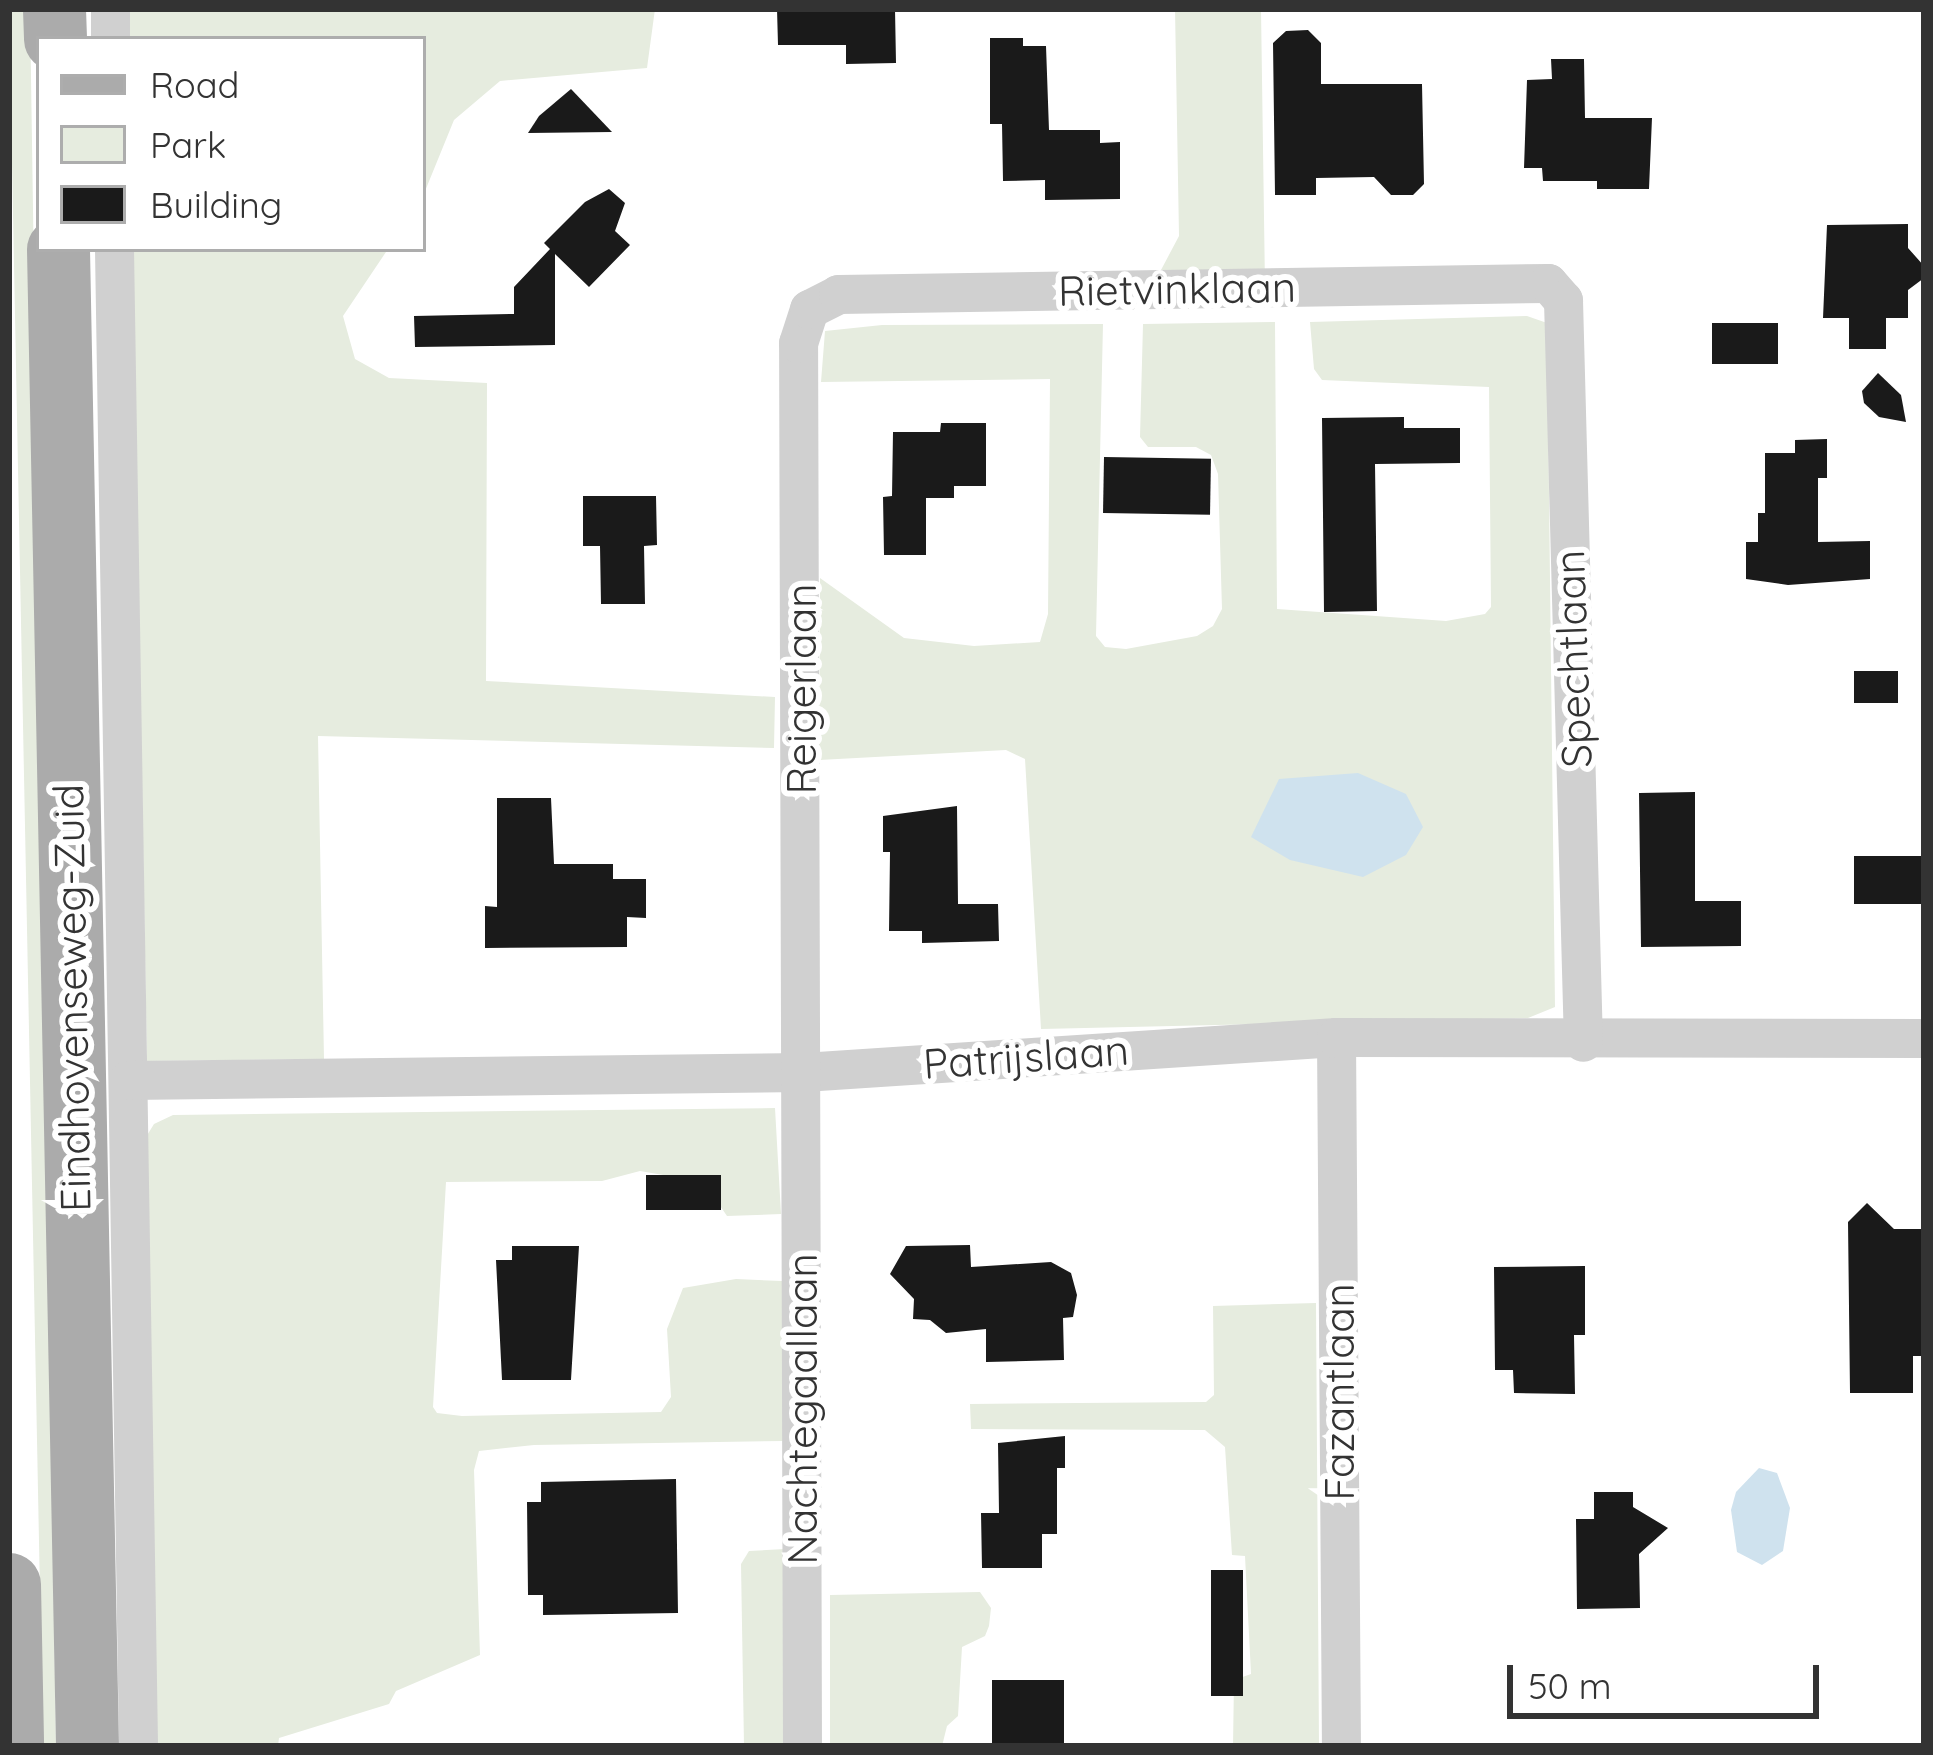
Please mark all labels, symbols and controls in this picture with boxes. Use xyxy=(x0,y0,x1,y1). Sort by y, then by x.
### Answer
legend xyxy=(36,36,426,252)
text: Road xyxy=(150,62,239,107)
text: Park xyxy=(150,122,226,167)
text: Building xyxy=(150,182,282,227)
street label: Rietvinklaan xyxy=(1058,262,1296,316)
street label: Spechtlaan xyxy=(1544,549,1602,769)
street label: Reigerlaan xyxy=(776,583,826,795)
street label: Eindhovenseweg-Zuid xyxy=(43,784,101,1212)
street label: Patrijslaan xyxy=(922,1025,1130,1089)
street label: Nachtegaallaan xyxy=(777,1253,827,1565)
street label: Fazantlaan xyxy=(1314,1283,1364,1501)
scale bar xyxy=(1513,1641,1825,1715)
text: 50 m xyxy=(1528,1663,1612,1708)

